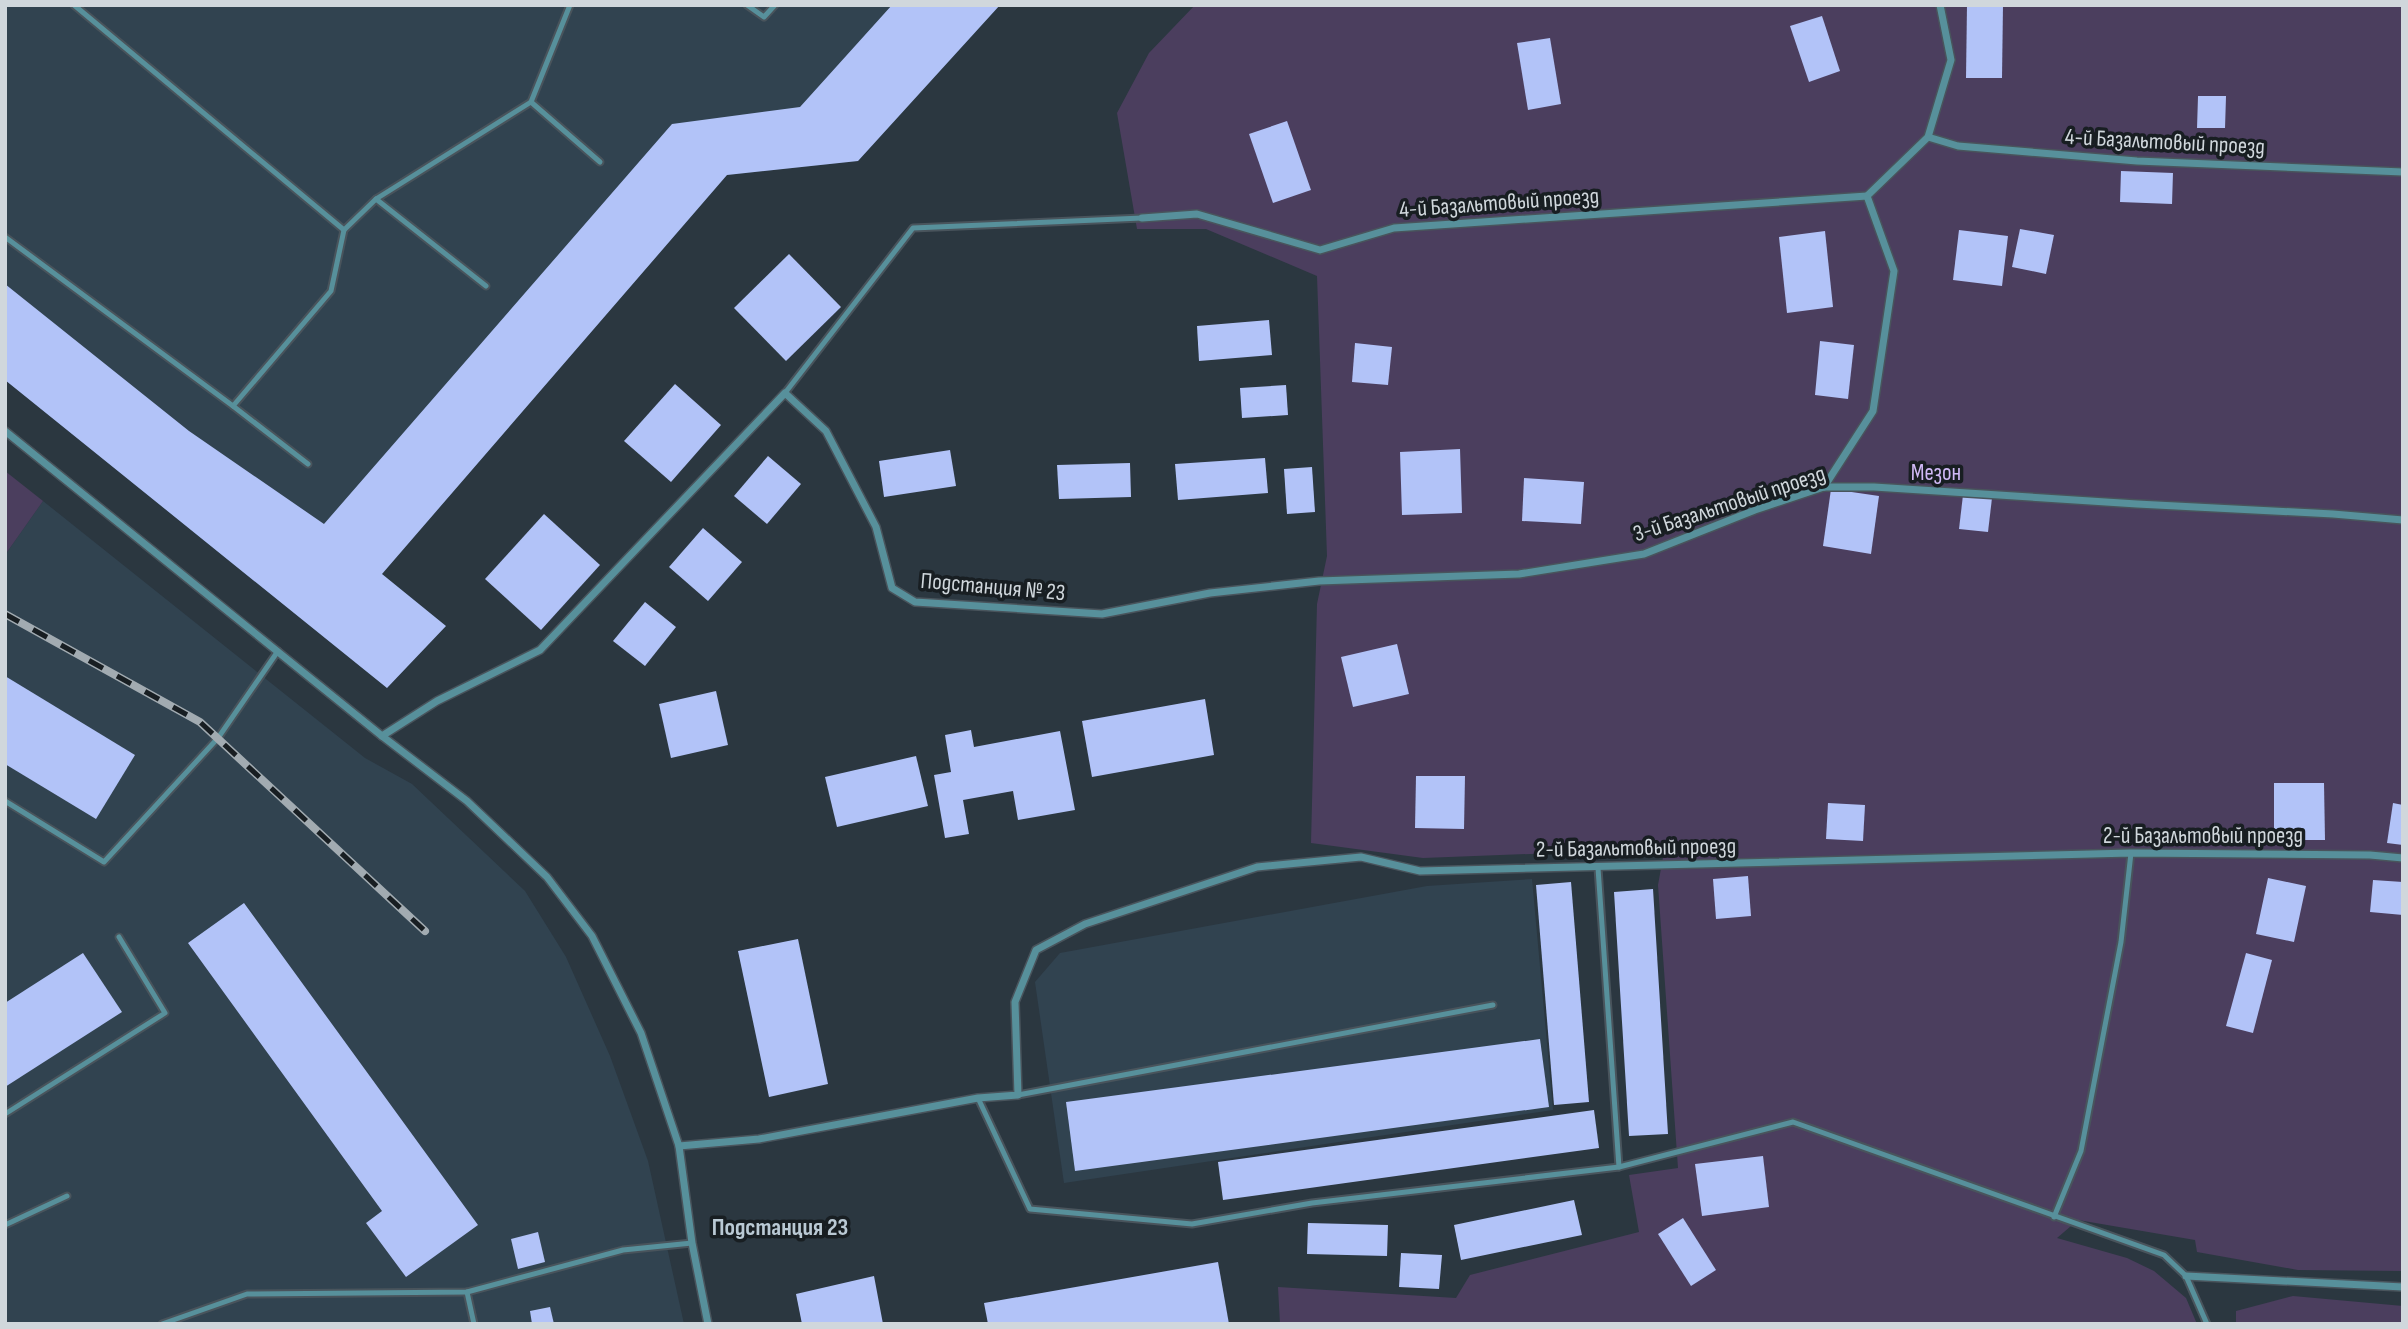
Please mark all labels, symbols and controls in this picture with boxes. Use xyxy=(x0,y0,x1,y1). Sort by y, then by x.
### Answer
street label: 4-й Базальтовый проезд xyxy=(2064,123,2266,161)
street label: 4-й Базальтовый проезд xyxy=(1398,182,1600,224)
park label: Мезон xyxy=(1911,459,1961,487)
street label: 3-й Базальтовый проезд xyxy=(1630,460,1829,548)
street label: Подстанция № 23 xyxy=(919,567,1066,607)
street label: 2-й Базальтовый проезд xyxy=(2103,822,2303,850)
street label: 2-й Базальтовый проезд xyxy=(1536,832,1736,864)
district label: Подстанция 23 xyxy=(712,1213,848,1242)

